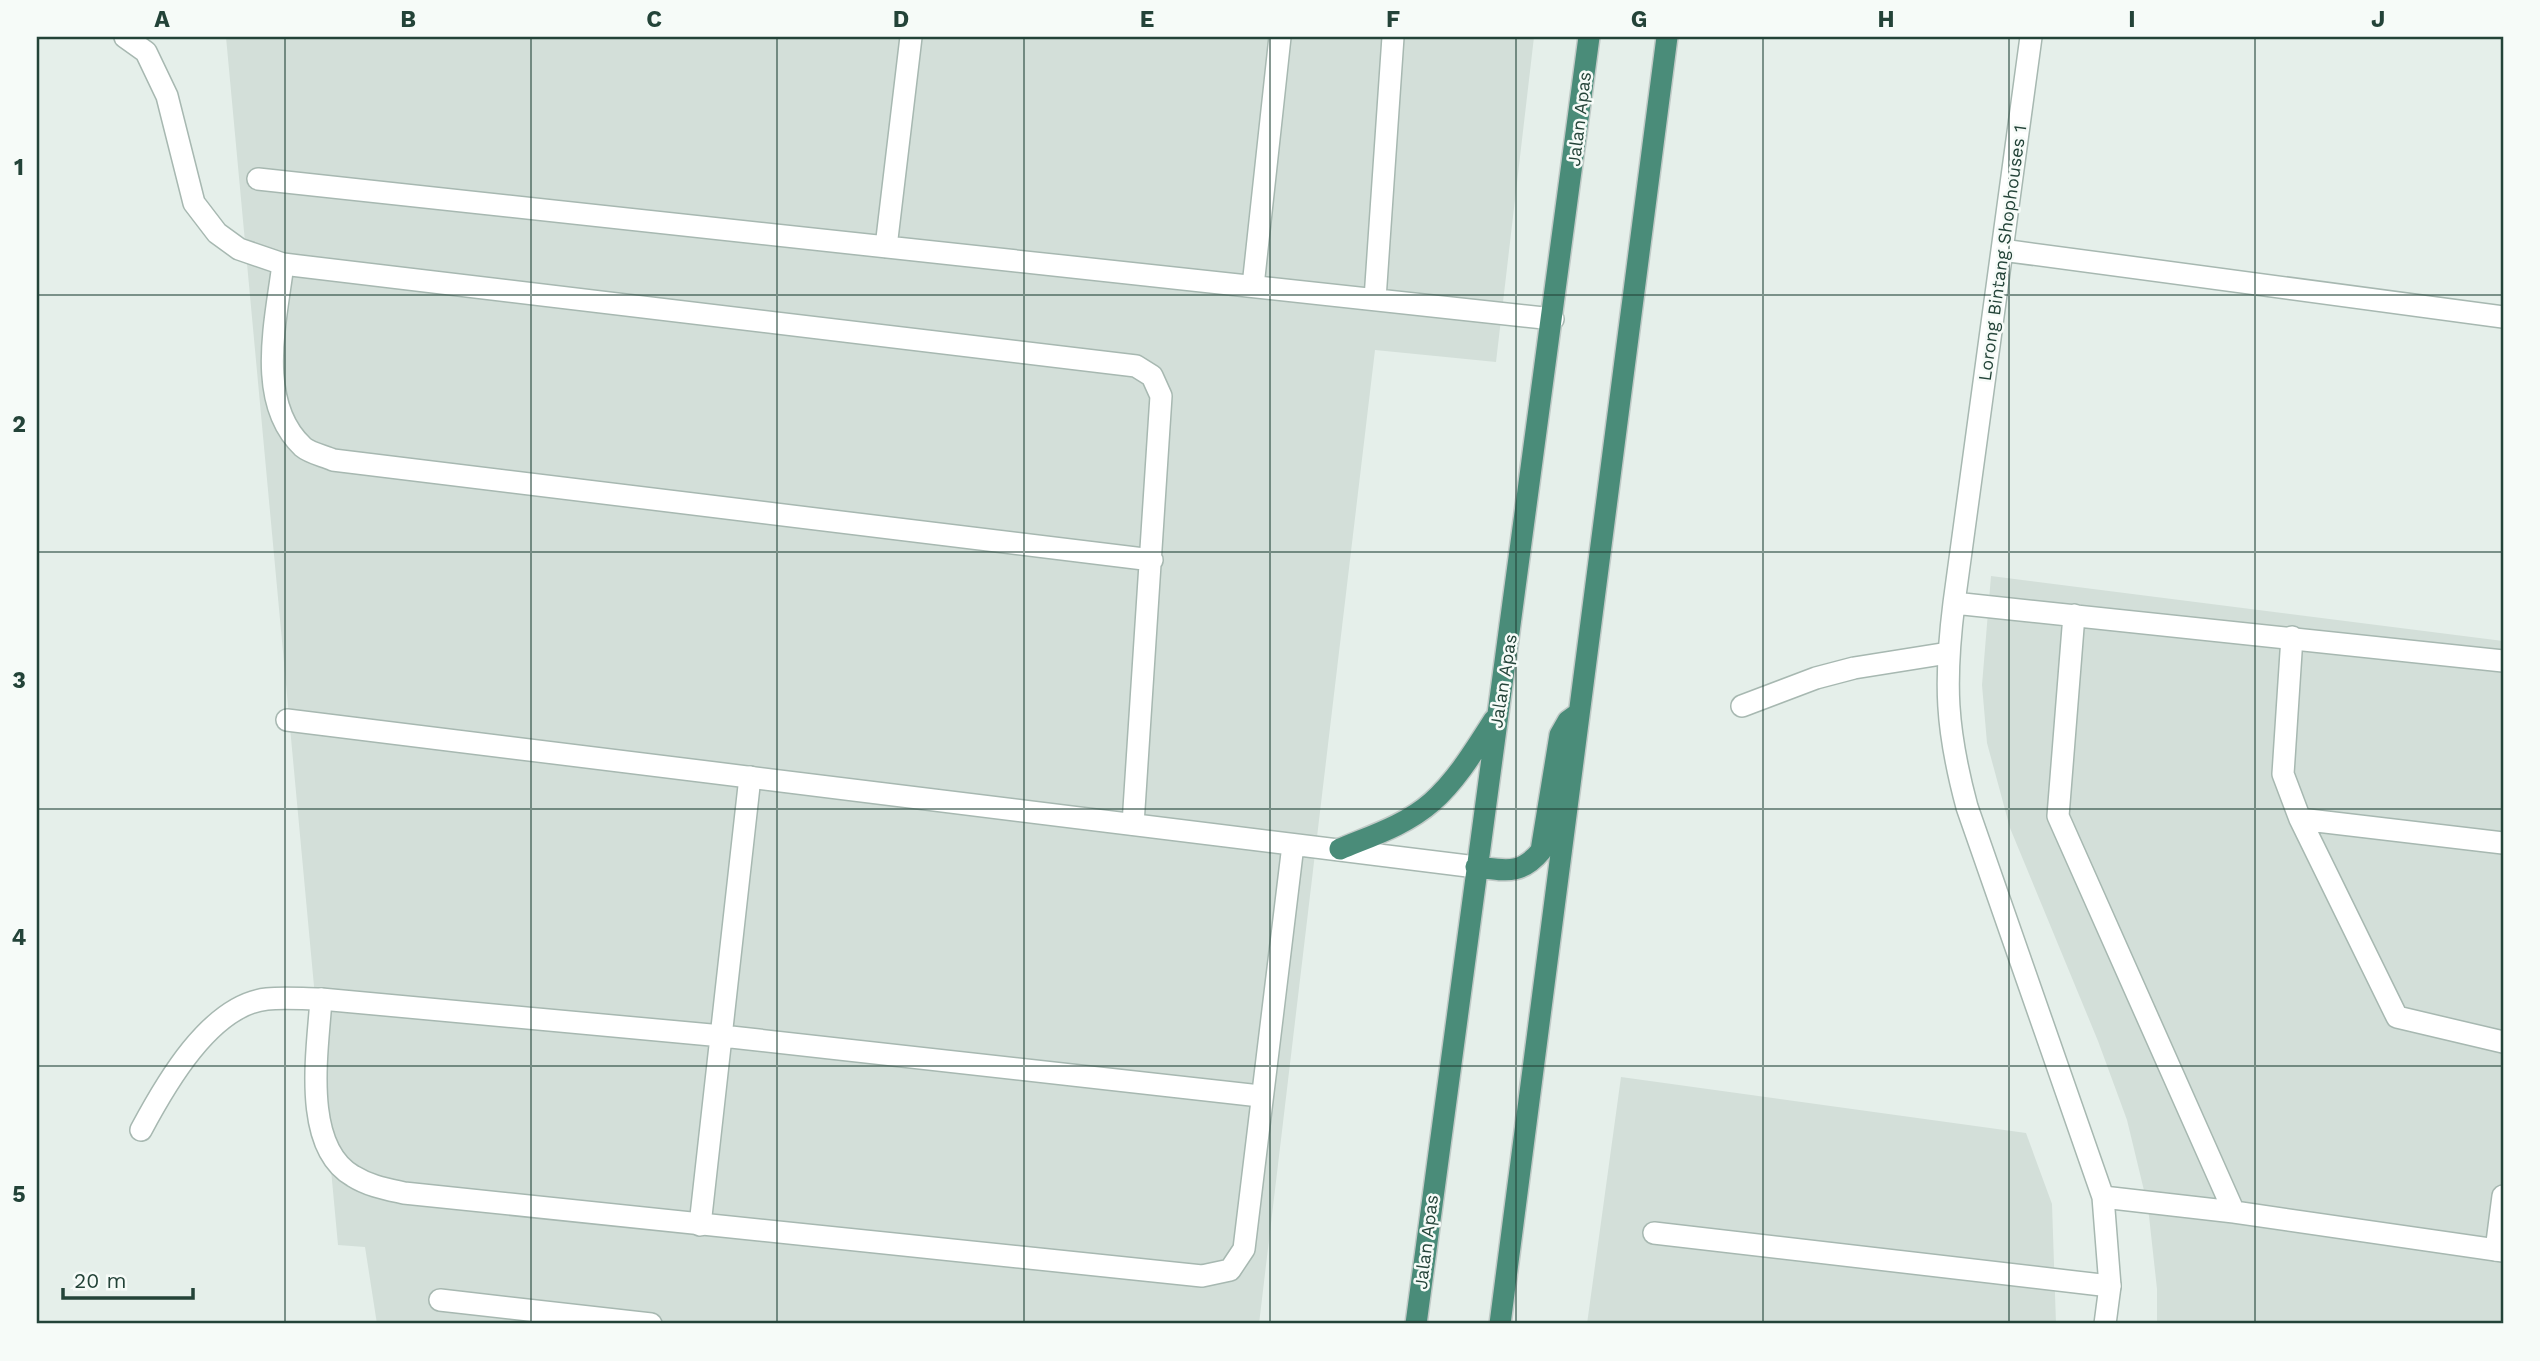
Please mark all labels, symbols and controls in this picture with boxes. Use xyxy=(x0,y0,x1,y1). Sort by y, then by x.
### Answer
text: A xyxy=(154,6,170,33)
text: B xyxy=(400,6,416,33)
text: C xyxy=(646,6,662,33)
text: D xyxy=(893,6,909,33)
text: E xyxy=(1140,6,1154,33)
text: F xyxy=(1386,6,1400,33)
text: G xyxy=(1631,6,1647,33)
text: H xyxy=(1877,6,1895,33)
text: I xyxy=(2128,6,2136,33)
text: J xyxy=(2371,6,2385,33)
street label: Jalan Apas xyxy=(1563,70,1595,168)
street label: Lorong Bintang Shophouses 1 xyxy=(1974,124,2030,382)
text: 1 xyxy=(14,154,24,181)
text: 2 xyxy=(12,411,26,438)
street label: Jalan Apas xyxy=(1485,632,1521,730)
text: 3 xyxy=(12,667,26,694)
text: 4 xyxy=(12,924,27,951)
text: 5 xyxy=(12,1181,26,1208)
street label: Jalan Apas xyxy=(1410,1193,1442,1291)
scale bar xyxy=(63,1256,192,1300)
text: 20 m xyxy=(74,1268,126,1293)

